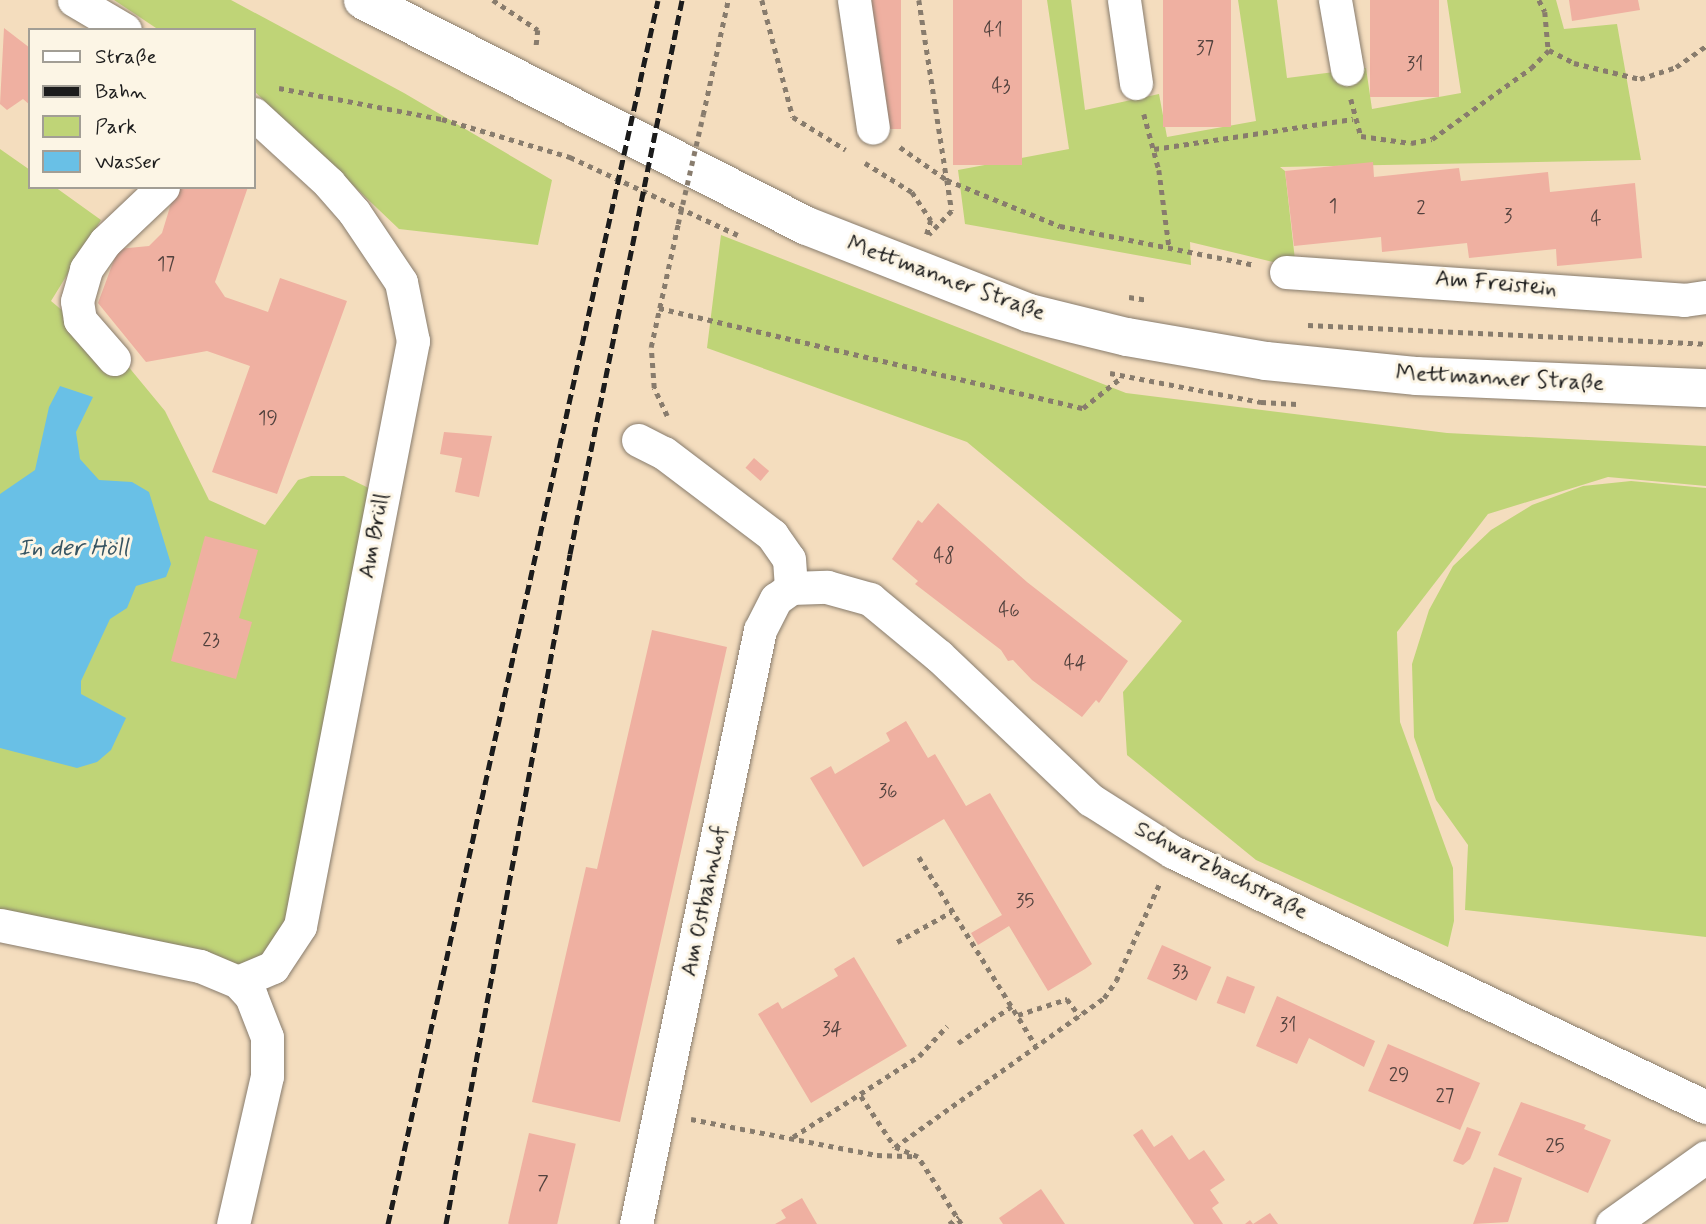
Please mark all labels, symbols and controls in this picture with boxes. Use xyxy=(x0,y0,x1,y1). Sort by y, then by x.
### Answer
house number: 41 xyxy=(983,20,1003,42)
legend xyxy=(28,28,256,189)
house number: 37 xyxy=(1196,38,1214,60)
text: Straße xyxy=(95,43,157,71)
house number: 31 xyxy=(1407,54,1423,76)
house number: 43 xyxy=(991,76,1011,98)
text: Bahn xyxy=(95,78,147,106)
text: Park xyxy=(95,113,137,141)
text: Wasser xyxy=(95,148,161,176)
house number: 1 xyxy=(1329,196,1337,218)
house number: 2 xyxy=(1416,198,1426,220)
house number: 3 xyxy=(1504,206,1512,228)
house number: 4 xyxy=(1590,209,1602,231)
street label: Mettmanner Straße xyxy=(843,230,1049,328)
house number: 17 xyxy=(157,254,175,276)
street label: Am Freistein xyxy=(1435,265,1557,303)
street label: Mettmanner Straße xyxy=(1395,360,1605,398)
house number: 19 xyxy=(258,408,278,430)
street label: Am Brüll xyxy=(353,491,397,581)
water label: In der Höll xyxy=(19,535,127,563)
house number: 48 xyxy=(933,546,955,568)
house number: 46 xyxy=(998,600,1020,622)
house number: 23 xyxy=(202,630,220,652)
house number: 44 xyxy=(1064,653,1086,675)
house number: 36 xyxy=(878,781,898,803)
street label: Schwarzbachstraße xyxy=(1130,815,1312,927)
street label: Am Ostbahnhof xyxy=(675,823,735,979)
house number: 35 xyxy=(1016,891,1034,913)
house number: 33 xyxy=(1172,962,1188,984)
house number: 31 xyxy=(1280,1015,1296,1037)
house number: 34 xyxy=(822,1019,842,1041)
house number: 29 xyxy=(1389,1065,1409,1087)
house number: 27 xyxy=(1436,1086,1454,1108)
house number: 25 xyxy=(1545,1136,1565,1158)
house number: 7 xyxy=(537,1173,549,1195)

